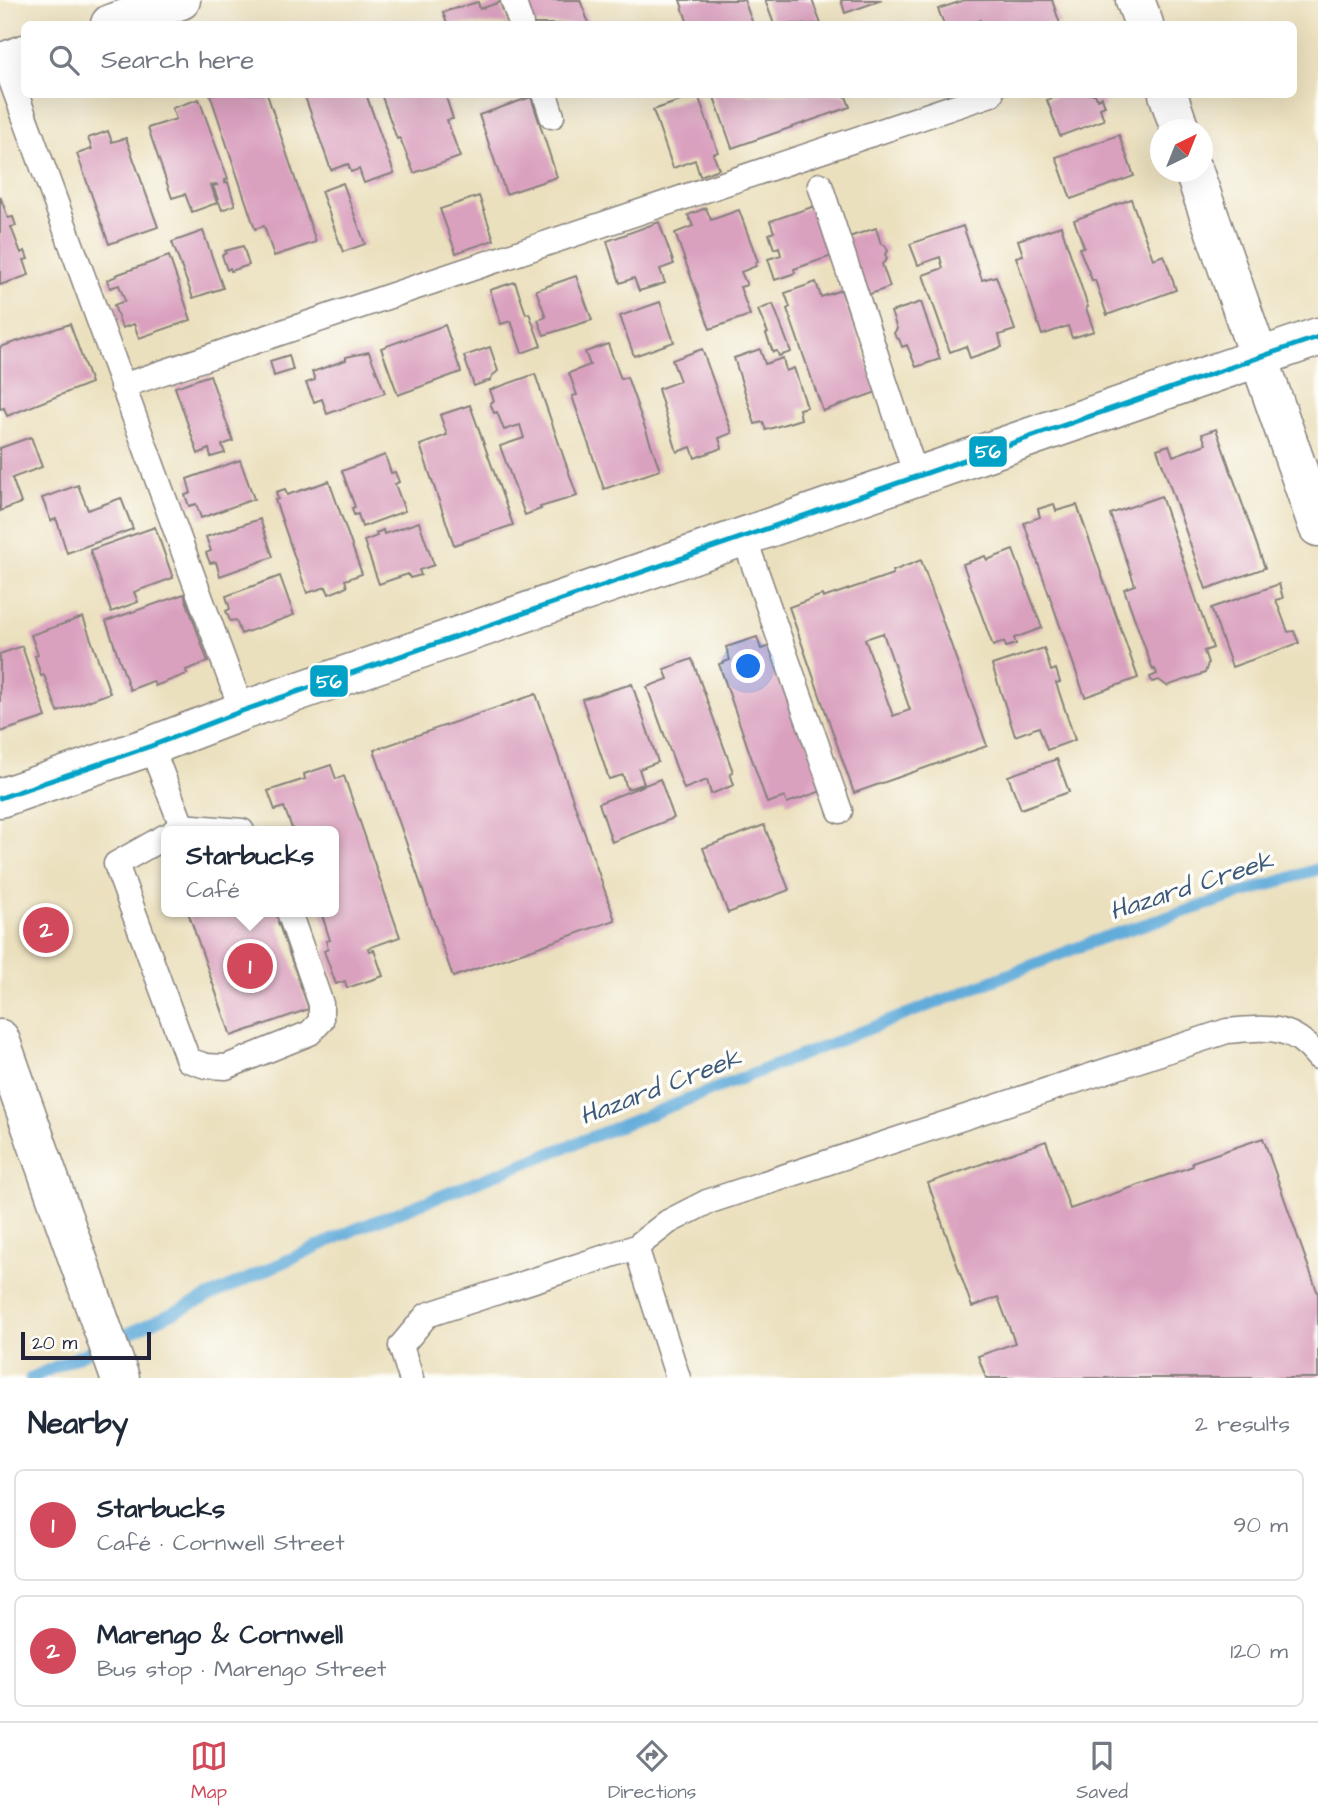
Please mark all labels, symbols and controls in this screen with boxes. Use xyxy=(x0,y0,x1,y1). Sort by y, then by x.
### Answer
search box xyxy=(21,21,1297,98)
icon: search xyxy=(45,41,83,79)
text: Search here xyxy=(101,42,254,78)
north arrow xyxy=(1150,119,1213,182)
line badge: 56 xyxy=(968,435,1008,468)
text: 56 xyxy=(975,439,1001,466)
your location xyxy=(731,649,765,683)
line badge: 56 xyxy=(309,664,349,698)
text: 56 xyxy=(316,669,342,696)
popup xyxy=(161,826,339,917)
text: Starbucks xyxy=(186,838,314,874)
water label: Hazard Creek xyxy=(1105,842,1279,929)
text: Café xyxy=(186,874,240,906)
pin: 2 xyxy=(23,904,69,956)
pin: 1 xyxy=(227,940,273,992)
water label: Hazard Creek xyxy=(575,1039,747,1134)
scale bar xyxy=(21,1329,150,1361)
text: 20 m xyxy=(32,1330,77,1357)
text: Nearby xyxy=(28,1403,128,1445)
text: 2 results xyxy=(1195,1408,1290,1440)
text: Starbucks xyxy=(97,1491,225,1527)
text: 1 xyxy=(52,1509,54,1541)
text: 90 m xyxy=(1233,1509,1288,1541)
text: Café · Cornwell Street xyxy=(97,1527,345,1559)
text: Marengo & Cornwell xyxy=(97,1617,343,1653)
text: 2 xyxy=(46,1635,60,1667)
text: 120 m xyxy=(1230,1635,1288,1667)
text: Bus stop · Marengo Street xyxy=(97,1653,386,1685)
tab: Map xyxy=(190,1737,228,1806)
tab: Directions xyxy=(608,1737,696,1806)
tab: Saved xyxy=(1076,1737,1128,1806)

